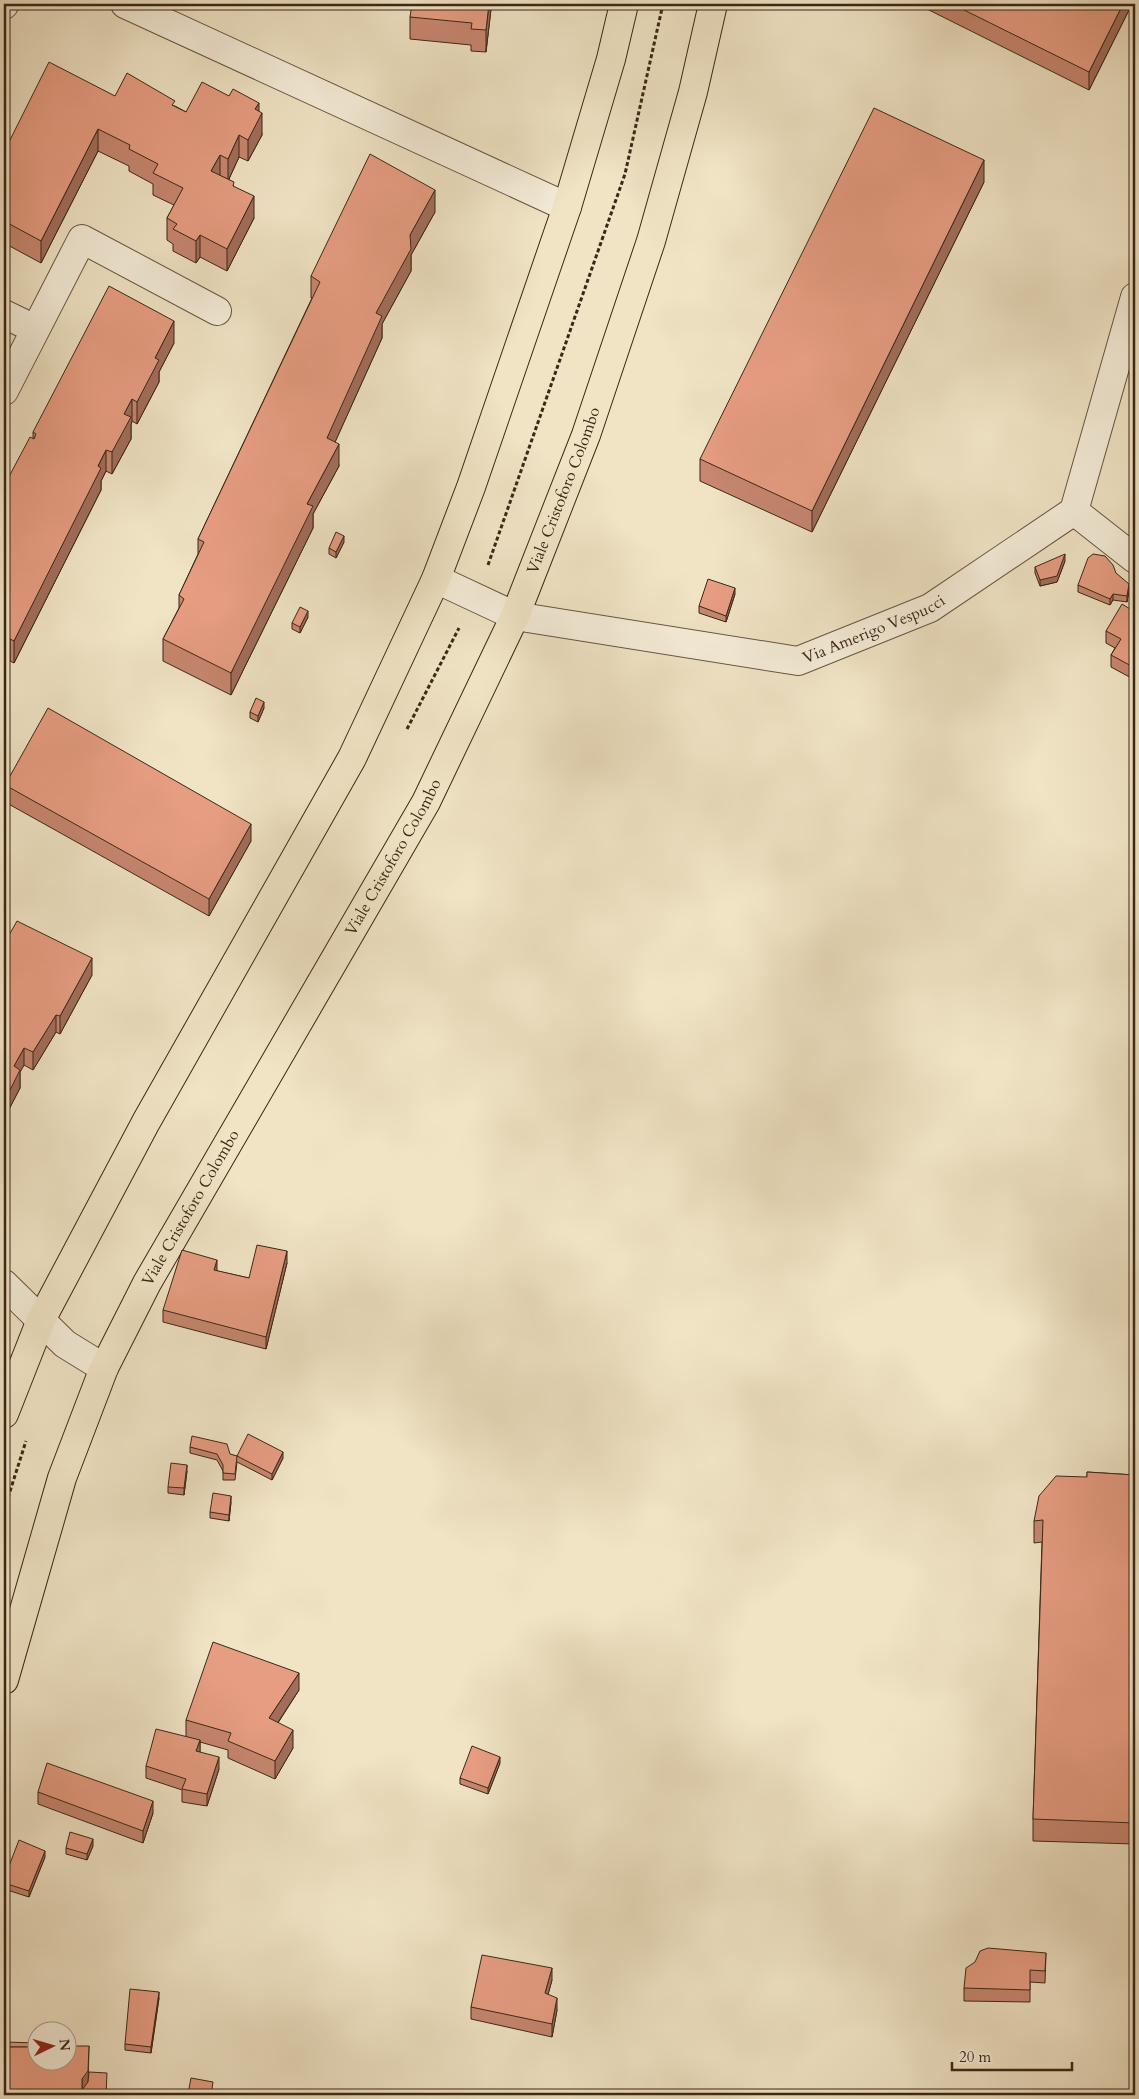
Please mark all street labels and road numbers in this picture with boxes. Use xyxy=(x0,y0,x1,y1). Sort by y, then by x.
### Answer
street label: Viale Cristoforo Colombo xyxy=(522,404,606,577)
street label: Via Amerigo Vespucci xyxy=(799,589,950,669)
street label: Viale Cristoforo Colombo xyxy=(340,775,447,940)
street label: Viale Cristoforo Colombo xyxy=(137,1125,245,1290)

